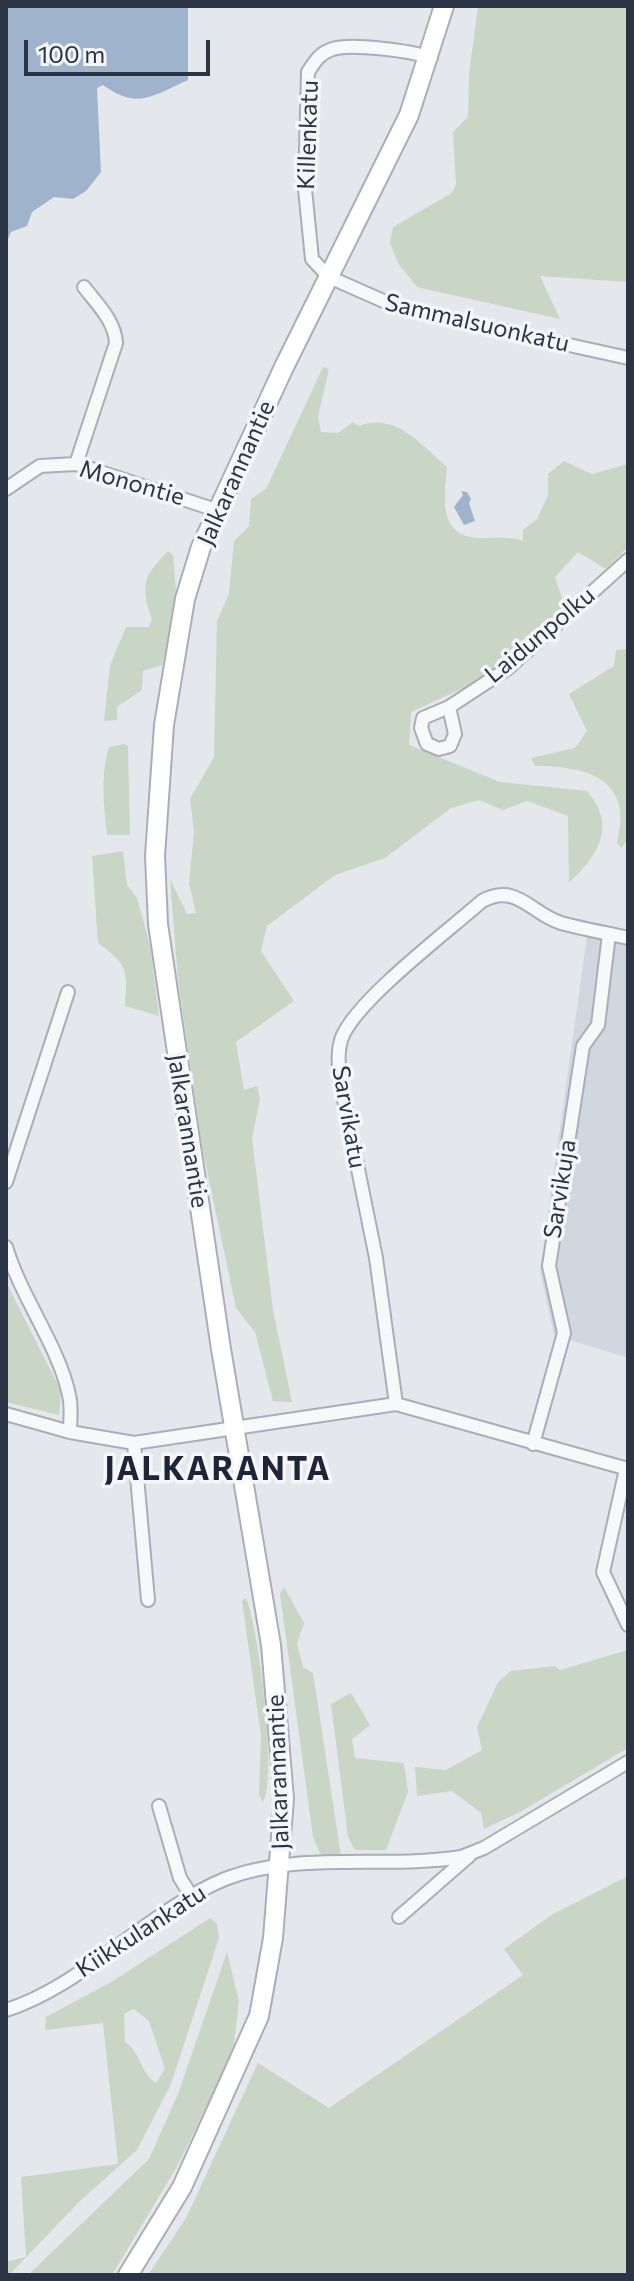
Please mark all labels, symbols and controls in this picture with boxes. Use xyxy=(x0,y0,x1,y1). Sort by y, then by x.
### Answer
scale bar xyxy=(28,24,214,74)
text: 100 m xyxy=(38,39,105,68)
street label: Killenkatu xyxy=(292,80,324,190)
street label: Sammalsuonkatu xyxy=(382,288,572,358)
street label: Jalkarannantie xyxy=(191,396,281,550)
street label: Monontie xyxy=(76,454,188,512)
street label: Laidunpolku xyxy=(479,581,601,689)
street label: Jalkarannantie xyxy=(162,1052,214,1210)
street label: Sarvikatu xyxy=(326,1064,372,1170)
street label: Sarvikuja xyxy=(538,1137,582,1241)
district label: JALKARANTA xyxy=(104,1450,332,1488)
street label: Jalkarannantie xyxy=(261,1694,295,1850)
street label: Kiikkulankatu xyxy=(71,1878,211,1984)

